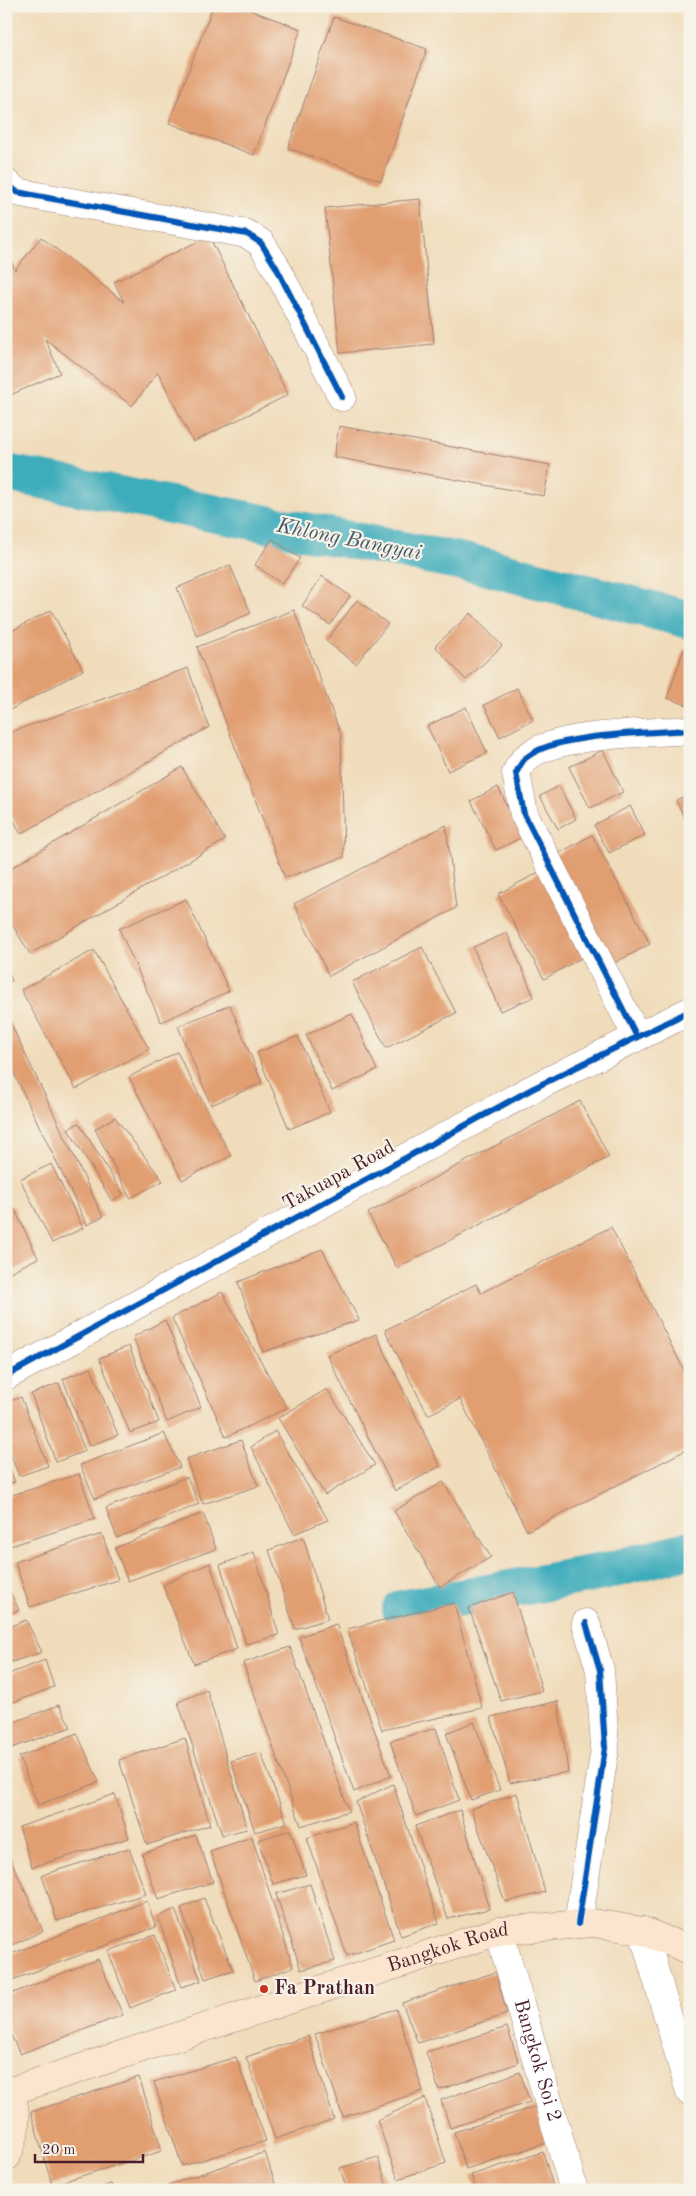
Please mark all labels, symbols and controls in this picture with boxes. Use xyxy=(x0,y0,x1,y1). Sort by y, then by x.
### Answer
water label: Khlong Bangyai xyxy=(274,515,423,564)
street label: Takuapa Road xyxy=(280,1137,398,1215)
street label: Bangkok Road xyxy=(385,1920,509,1977)
place label: Fa Prathan xyxy=(274,1979,375,1999)
marker: Fa Prathan xyxy=(258,1983,270,1995)
street label: Bangkok Soi 2 xyxy=(509,1997,564,2124)
scale bar xyxy=(35,2131,142,2163)
text: 20 m xyxy=(42,2143,76,2158)

